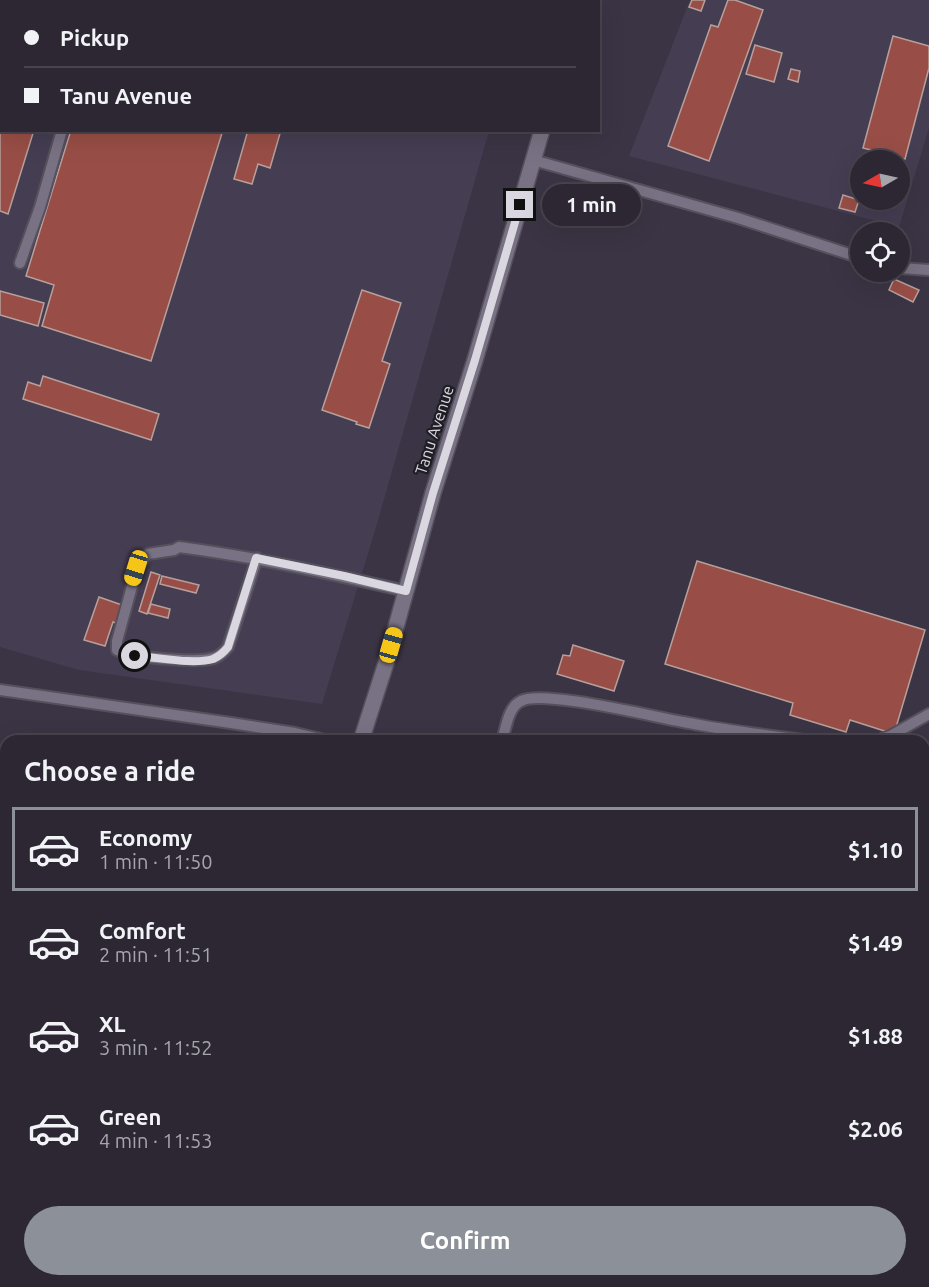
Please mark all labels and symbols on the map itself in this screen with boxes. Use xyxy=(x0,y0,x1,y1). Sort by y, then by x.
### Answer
north arrow xyxy=(850,150,910,210)
callout: 1 min xyxy=(541,184,640,226)
route end xyxy=(506,191,533,218)
street label: Tanu Avenue xyxy=(411,383,457,477)
car xyxy=(122,548,150,588)
car xyxy=(377,625,405,665)
route start xyxy=(121,642,148,669)

